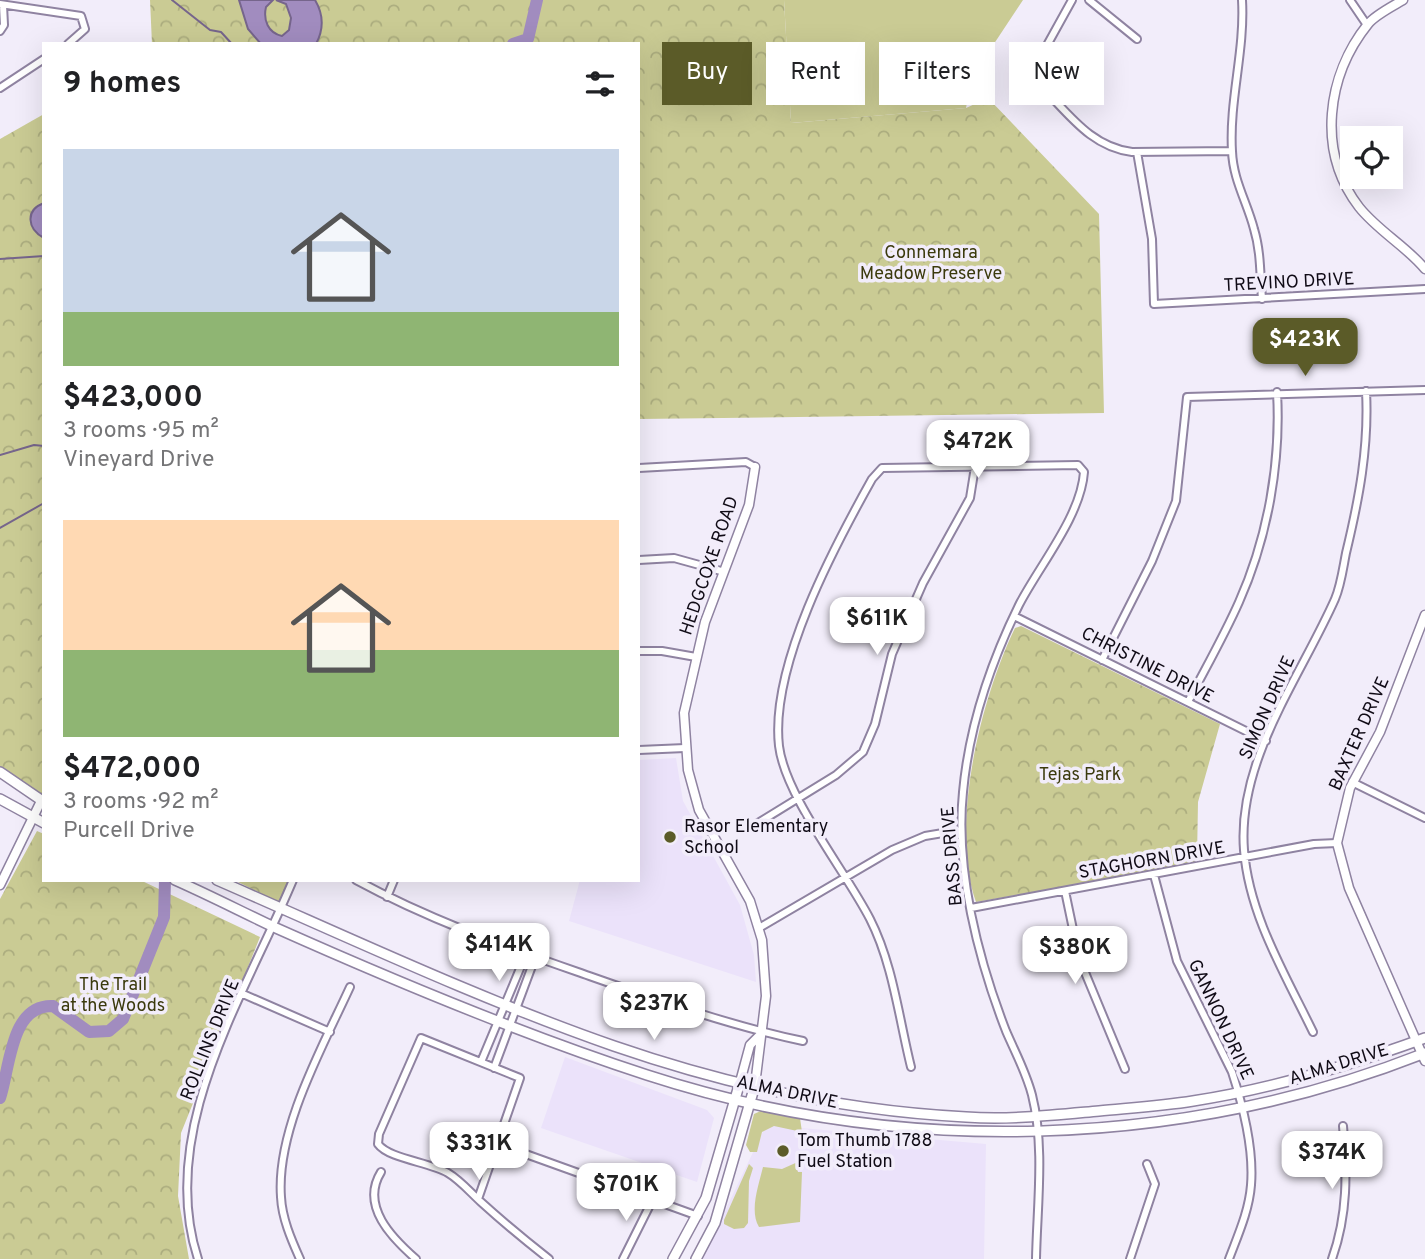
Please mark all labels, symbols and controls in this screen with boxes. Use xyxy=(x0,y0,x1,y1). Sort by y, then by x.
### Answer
chip: Buy xyxy=(662,42,752,105)
chip: Rent xyxy=(766,42,865,105)
chip: Filters xyxy=(879,42,995,105)
chip: New xyxy=(1009,42,1104,105)
icon: filters xyxy=(581,65,619,103)
text: 9 homes xyxy=(63,66,181,103)
map controls xyxy=(1340,126,1403,189)
button: locate xyxy=(1340,126,1403,189)
icon: home xyxy=(278,194,404,320)
park label: Connemara Meadow Preserve xyxy=(860,242,1002,286)
street label: TREVINO DRIVE xyxy=(1223,268,1355,298)
pin: $423K xyxy=(1256,318,1354,378)
text: $423K xyxy=(1269,326,1341,355)
text: $423,000 xyxy=(63,380,203,417)
text: 3 rooms · 95 m² xyxy=(63,417,219,446)
pin: $472K xyxy=(929,420,1027,480)
text: $472K xyxy=(942,428,1014,457)
text: Vineyard Drive xyxy=(63,446,214,475)
street label: HEDGCOXE ROAD xyxy=(675,493,745,639)
icon: home xyxy=(278,565,404,691)
pin: $611K xyxy=(828,598,926,657)
text: $611K xyxy=(846,605,908,634)
street label: CHRISTINE DRIVE xyxy=(1077,623,1217,709)
street label: SIMON DRIVE xyxy=(1235,652,1301,764)
street label: BAXTER DRIVE xyxy=(1325,673,1395,795)
text: $472,000 xyxy=(63,751,201,788)
park label: Tejas Park xyxy=(1039,764,1121,787)
text: 3 rooms · 92 m² xyxy=(63,788,219,817)
street label: BASS DRIVE xyxy=(937,805,969,907)
place label: Rasor Elementary School xyxy=(684,816,828,860)
text: Purcell Drive xyxy=(63,817,195,846)
marker: Rasor Elementary School xyxy=(662,829,678,845)
street label: STAGHORN DRIVE xyxy=(1077,837,1227,885)
pin: $414K xyxy=(450,923,548,983)
pin: $380K xyxy=(1026,926,1124,986)
text: $414K xyxy=(465,931,533,960)
text: $380K xyxy=(1038,934,1112,963)
street label: GANNON DRIVE xyxy=(1182,956,1258,1084)
park label: The Trail at the Woods xyxy=(61,974,165,1018)
street label: ROLLINS DRIVE xyxy=(176,976,246,1104)
pin: $237K xyxy=(605,982,703,1042)
text: $237K xyxy=(619,990,689,1019)
street label: ALMA DRIVE xyxy=(1286,1039,1392,1091)
street label: ALMA DRIVE xyxy=(734,1071,840,1115)
pin: $331K xyxy=(430,1122,528,1182)
text: $331K xyxy=(446,1130,512,1159)
place label: Tom Thumb 1788 Fuel Station xyxy=(797,1130,933,1174)
pin: $374K xyxy=(1283,1132,1381,1191)
text: $374K xyxy=(1298,1139,1366,1168)
marker: Tom Thumb 1788 Fuel Station xyxy=(775,1143,791,1159)
pin: $701K xyxy=(577,1164,675,1223)
text: $701K xyxy=(593,1171,659,1200)

